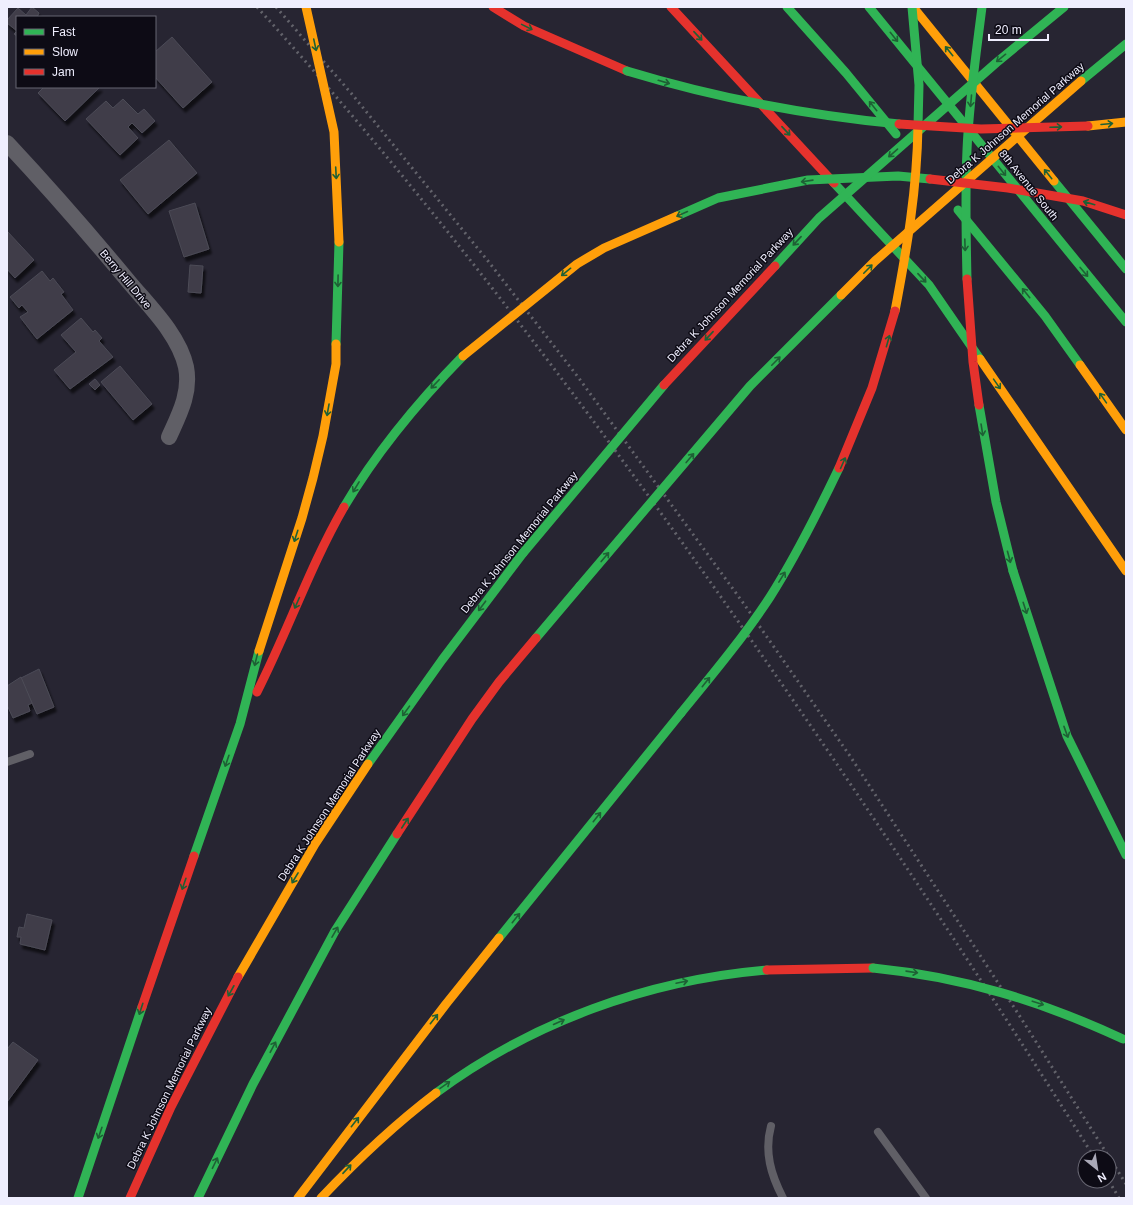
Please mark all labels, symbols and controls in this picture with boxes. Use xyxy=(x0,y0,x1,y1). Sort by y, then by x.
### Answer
legend xyxy=(16,16,156,88)
scale bar xyxy=(989,16,1048,42)
text: 20 m xyxy=(995,23,1022,37)
one-way arrow xyxy=(520,24,532,31)
text: Fast xyxy=(52,25,76,39)
one-way arrow xyxy=(693,30,702,40)
one-way arrow xyxy=(890,32,898,43)
one-way arrow xyxy=(311,38,319,51)
text: Slow xyxy=(52,45,78,59)
one-way arrow xyxy=(945,45,953,56)
one-way arrow xyxy=(996,54,1007,63)
street label: Debra K Johnson Memorial Parkway xyxy=(944,60,1087,186)
text: Jam xyxy=(52,65,75,79)
one-way arrow xyxy=(658,79,671,86)
one-way arrow xyxy=(967,94,974,107)
one-way arrow xyxy=(869,100,878,111)
one-way arrow xyxy=(1100,121,1113,128)
one-way arrow xyxy=(1049,123,1062,131)
one-way arrow xyxy=(781,126,791,136)
one-way arrow xyxy=(887,148,898,157)
street label: 8th Avenue South xyxy=(997,148,1061,222)
one-way arrow xyxy=(998,165,1007,176)
one-way arrow xyxy=(332,166,339,179)
one-way arrow xyxy=(1044,168,1053,179)
one-way arrow xyxy=(801,177,814,185)
one-way arrow xyxy=(1083,199,1096,206)
one-way arrow xyxy=(676,211,688,218)
street label: Debra K Johnson Memorial Parkway xyxy=(665,225,796,364)
one-way arrow xyxy=(792,236,802,246)
one-way arrow xyxy=(961,238,968,251)
street label: Berry Hill Drive xyxy=(98,247,154,311)
one-way arrow xyxy=(863,264,873,273)
one-way arrow xyxy=(1080,266,1089,277)
one-way arrow xyxy=(561,268,572,277)
one-way arrow xyxy=(917,273,927,283)
one-way arrow xyxy=(334,274,342,287)
one-way arrow xyxy=(1022,288,1031,299)
one-way arrow xyxy=(704,331,713,341)
one-way arrow xyxy=(885,334,892,347)
one-way arrow xyxy=(771,356,781,365)
one-way arrow xyxy=(993,378,1001,389)
one-way arrow xyxy=(430,379,440,389)
one-way arrow xyxy=(1099,393,1107,404)
one-way arrow xyxy=(323,403,331,416)
one-way arrow xyxy=(978,423,986,436)
one-way arrow xyxy=(685,452,694,463)
one-way arrow xyxy=(840,457,848,469)
street label: Debra K Johnson Memorial Parkway xyxy=(458,468,580,615)
one-way arrow xyxy=(352,481,360,493)
one-way arrow xyxy=(292,530,299,543)
one-way arrow xyxy=(1006,550,1013,563)
one-way arrow xyxy=(601,551,610,562)
one-way arrow xyxy=(778,572,786,583)
one-way arrow xyxy=(293,596,300,608)
one-way arrow xyxy=(478,600,486,611)
one-way arrow xyxy=(1022,602,1030,614)
one-way arrow xyxy=(252,653,260,666)
one-way arrow xyxy=(701,677,710,688)
one-way arrow xyxy=(402,705,410,716)
one-way arrow xyxy=(1063,725,1071,737)
street label: Debra K Johnson Memorial Parkway xyxy=(275,726,383,883)
one-way arrow xyxy=(222,754,230,766)
one-way arrow xyxy=(593,811,602,822)
one-way arrow xyxy=(401,818,409,829)
one-way arrow xyxy=(290,872,298,884)
one-way arrow xyxy=(180,877,187,890)
one-way arrow xyxy=(511,912,520,923)
one-way arrow xyxy=(331,926,339,938)
one-way arrow xyxy=(905,968,918,976)
one-way arrow xyxy=(676,978,689,986)
one-way arrow xyxy=(226,984,234,996)
one-way arrow xyxy=(1031,1000,1044,1007)
one-way arrow xyxy=(137,1003,144,1016)
street label: Debra K Johnson Memorial Parkway xyxy=(124,1005,214,1171)
one-way arrow xyxy=(430,1014,439,1025)
one-way arrow xyxy=(552,1018,564,1025)
one-way arrow xyxy=(270,1041,278,1053)
one-way arrow xyxy=(440,1081,451,1089)
one-way arrow xyxy=(351,1117,359,1128)
one-way arrow xyxy=(96,1126,103,1139)
north arrow xyxy=(1077,1149,1117,1189)
one-way arrow xyxy=(212,1157,219,1169)
one-way arrow xyxy=(342,1164,351,1174)
text: N xyxy=(1096,1170,1108,1185)

